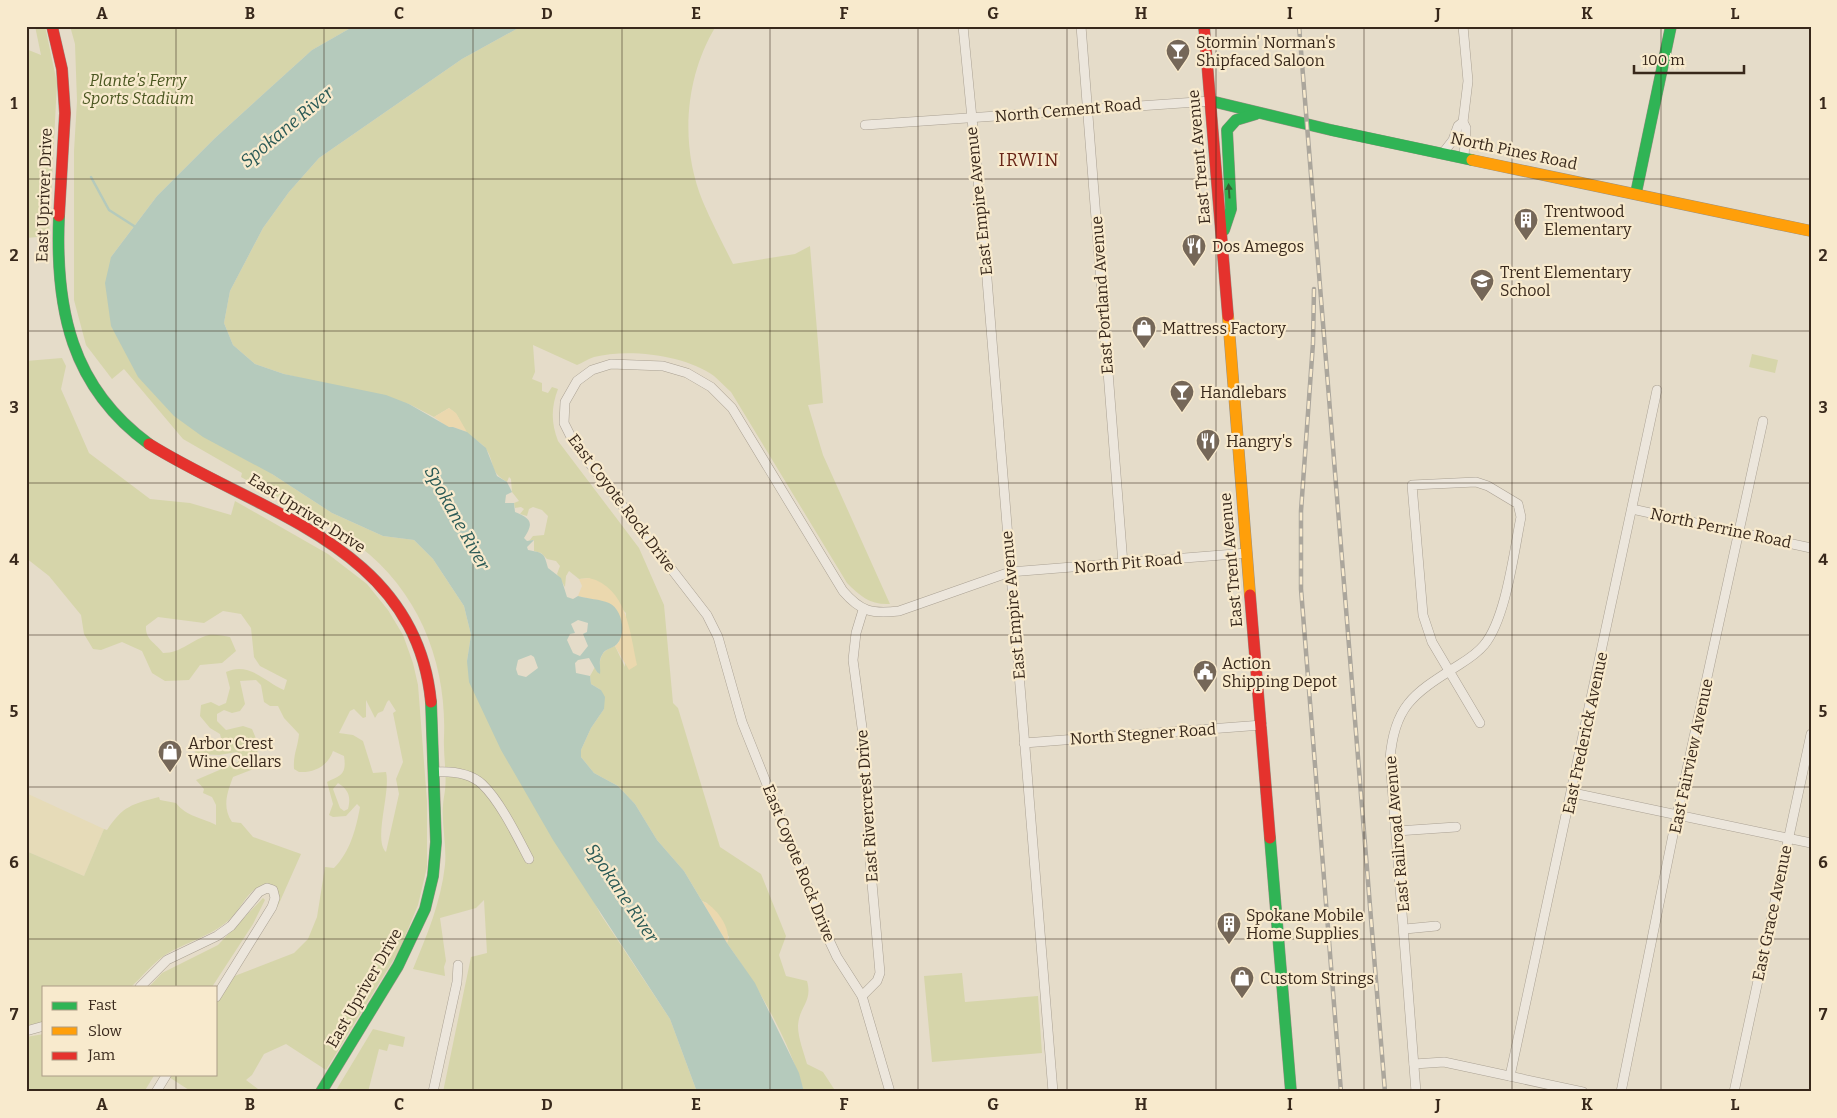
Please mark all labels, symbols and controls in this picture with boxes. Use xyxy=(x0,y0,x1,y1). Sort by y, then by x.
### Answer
text: A xyxy=(96,4,108,23)
text: B xyxy=(245,4,255,23)
text: C xyxy=(394,4,404,23)
text: D xyxy=(541,4,553,23)
text: E xyxy=(691,4,701,23)
text: F xyxy=(840,4,849,23)
text: G xyxy=(987,4,999,23)
text: H xyxy=(1135,4,1148,23)
text: I xyxy=(1287,4,1293,23)
text: J xyxy=(1434,4,1441,23)
text: K xyxy=(1581,4,1593,23)
text: L xyxy=(1731,4,1740,23)
place label: Stormin' Norman's Shipfaced Saloon xyxy=(1196,33,1336,70)
bar icon: Stormin' Norman's Shipfaced Saloon xyxy=(1165,38,1191,72)
scale bar xyxy=(1634,42,1744,74)
text: 100 m xyxy=(1642,51,1685,69)
park label: Plante's Ferry Sports Stadium xyxy=(82,71,194,108)
water label: Spokane River xyxy=(236,81,339,172)
street label: East Trent Avenue xyxy=(1184,89,1214,225)
text: 1 xyxy=(11,94,18,113)
street label: North Cement Road xyxy=(994,94,1142,126)
text: 1 xyxy=(1820,94,1827,113)
street label: East Empire Avenue xyxy=(962,126,996,276)
street label: East Upriver Drive xyxy=(32,127,56,263)
street label: North Pines Road xyxy=(1449,128,1580,174)
district label: IRWIN xyxy=(999,149,1059,171)
one-way arrow xyxy=(1225,182,1233,198)
place label: Trentwood Elementary xyxy=(1544,202,1632,239)
building icon: Trentwood Elementary xyxy=(1513,207,1539,241)
street label: East Portland Avenue xyxy=(1087,215,1117,375)
restaurant icon: Dos Amegos xyxy=(1181,233,1207,267)
place label: Dos Amegos xyxy=(1212,237,1304,256)
text: 2 xyxy=(9,246,19,265)
text: 2 xyxy=(1818,246,1828,265)
place label: Trent Elementary School xyxy=(1500,263,1632,300)
school or university icon: Trent Elementary School xyxy=(1469,268,1495,302)
shop icon: Mattress Factory xyxy=(1131,315,1157,349)
place label: Mattress Factory xyxy=(1162,319,1287,338)
bar icon: Handlebars xyxy=(1169,379,1195,413)
place label: Handlebars xyxy=(1200,383,1287,402)
text: 3 xyxy=(9,398,19,417)
text: 3 xyxy=(1818,398,1828,417)
restaurant icon: Hangry's xyxy=(1195,428,1221,462)
street label: East Coyote Rock Drive xyxy=(564,430,680,576)
place label: Hangry's xyxy=(1226,432,1292,451)
water label: Spokane River xyxy=(420,462,495,574)
street label: East Upriver Drive xyxy=(245,469,369,557)
street label: East Trent Avenue xyxy=(1216,492,1246,628)
street label: North Perrine Road xyxy=(1649,504,1794,552)
street label: East Empire Avenue xyxy=(997,530,1029,680)
street label: North Pit Road xyxy=(1073,549,1183,577)
text: 4 xyxy=(9,550,19,569)
text: 4 xyxy=(1818,550,1828,569)
street label: East Frederick Avenue xyxy=(1558,650,1612,816)
place label: Action Shipping Depot xyxy=(1222,654,1337,691)
public building icon: Action Shipping Depot xyxy=(1192,659,1218,693)
street label: East Fairview Avenue xyxy=(1665,677,1717,835)
text: 5 xyxy=(10,702,19,721)
text: 5 xyxy=(1819,702,1828,721)
street label: North Stegner Road xyxy=(1069,719,1217,749)
street label: East Rivercrest Drive xyxy=(852,729,882,883)
place label: Arbor Crest Wine Cellars xyxy=(188,734,281,771)
shop icon: Arbor Crest Wine Cellars xyxy=(157,739,183,773)
street label: East Railroad Avenue xyxy=(1381,755,1413,913)
street label: East Coyote Rock Drive xyxy=(759,782,839,944)
water label: Spokane River xyxy=(581,839,664,947)
street label: East Grace Avenue xyxy=(1748,843,1796,983)
text: 6 xyxy=(9,853,19,872)
text: 6 xyxy=(1818,853,1828,872)
place label: Spokane Mobile Home Supplies xyxy=(1246,906,1364,943)
building icon: Spokane Mobile Home Supplies xyxy=(1216,911,1242,945)
street label: East Upriver Drive xyxy=(322,925,406,1051)
shop icon: Custom Strings xyxy=(1229,965,1255,999)
place label: Custom Strings xyxy=(1260,969,1374,988)
legend xyxy=(42,986,218,1076)
text: Fast xyxy=(88,996,117,1014)
text: 7 xyxy=(10,1005,19,1024)
text: 7 xyxy=(1819,1005,1828,1024)
text: Slow xyxy=(88,1022,123,1040)
text: Jam xyxy=(87,1046,116,1064)
text: A xyxy=(96,1095,108,1114)
text: B xyxy=(245,1095,255,1114)
text: C xyxy=(394,1095,404,1114)
text: D xyxy=(541,1095,553,1114)
text: E xyxy=(691,1095,701,1114)
text: F xyxy=(840,1095,849,1114)
text: G xyxy=(987,1095,999,1114)
text: H xyxy=(1135,1095,1148,1114)
text: I xyxy=(1287,1095,1293,1114)
text: J xyxy=(1434,1095,1441,1114)
text: K xyxy=(1581,1095,1593,1114)
text: L xyxy=(1731,1095,1740,1114)

